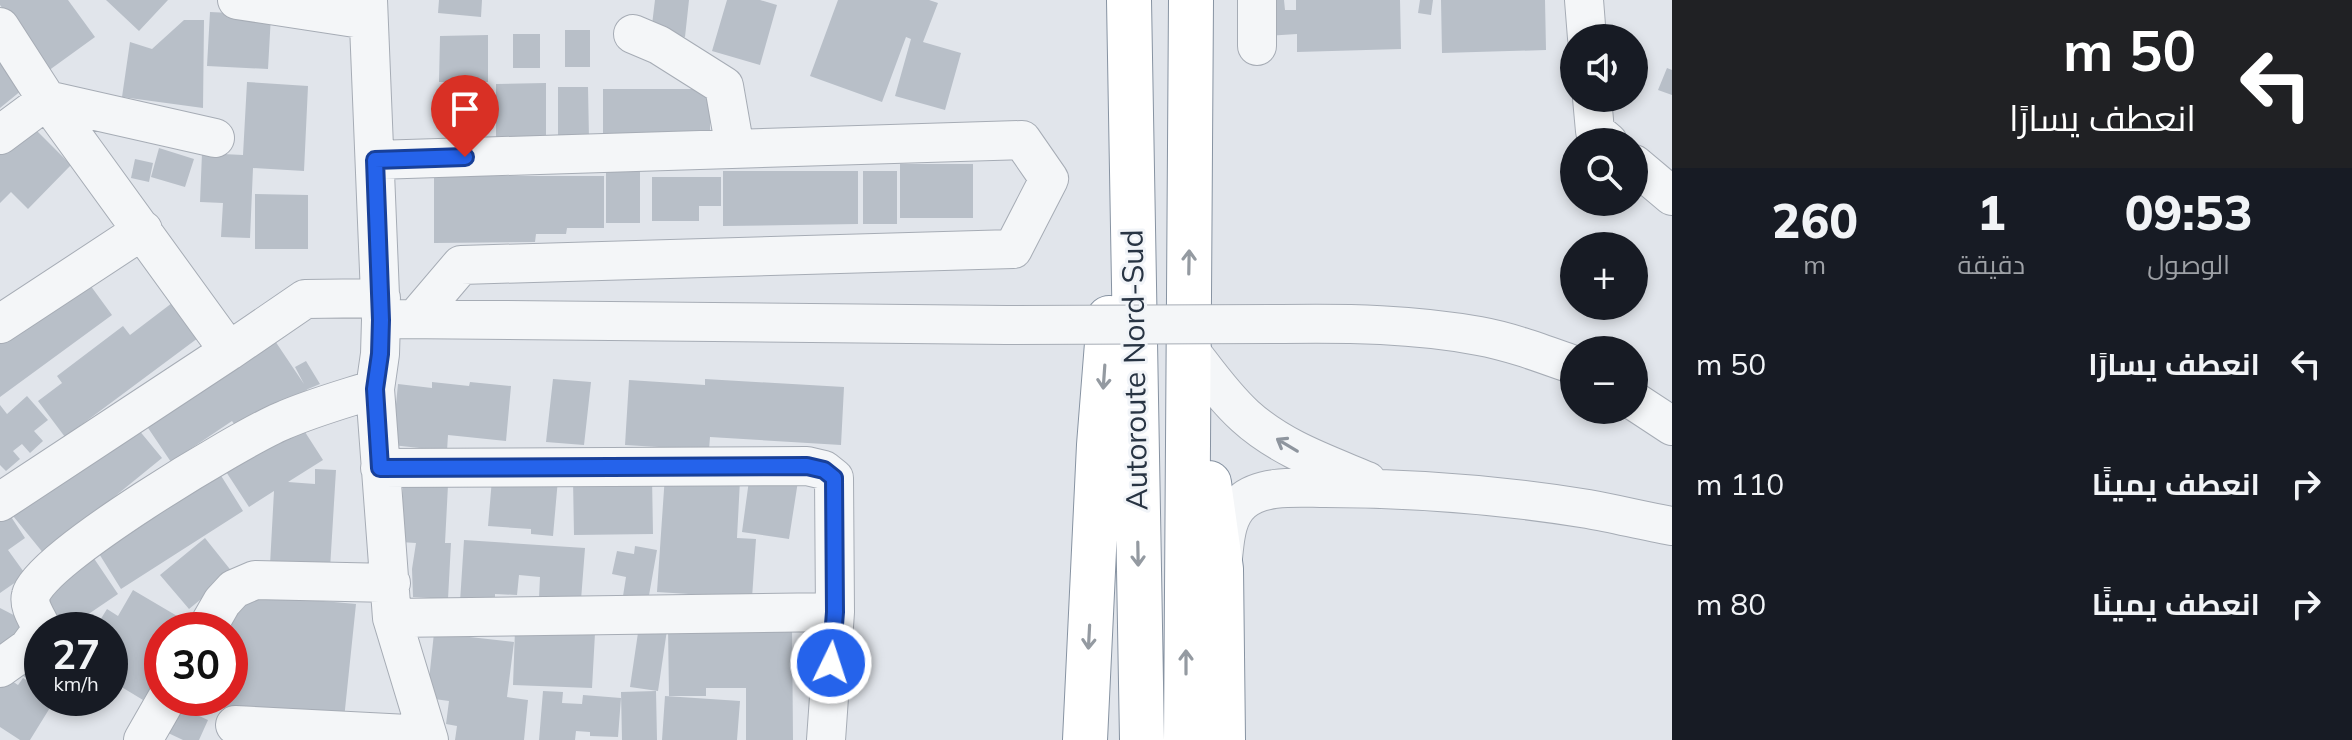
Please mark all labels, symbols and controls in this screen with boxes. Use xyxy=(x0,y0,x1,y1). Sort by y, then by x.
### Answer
text: 50 m xyxy=(2063,15,2196,85)
map controls xyxy=(1560,24,1648,424)
button: sound xyxy=(1560,24,1648,112)
icon: left xyxy=(2224,32,2328,136)
pin xyxy=(431,75,499,157)
icon: arrive xyxy=(443,87,487,131)
text: انعطف يسارًا xyxy=(2009,95,2196,140)
button: search xyxy=(1560,128,1648,216)
text: 1 xyxy=(1977,182,2006,242)
text: 09:53 xyxy=(2125,182,2252,242)
text: 260 xyxy=(1772,190,1858,250)
street label: Autoroute Nord-Sud xyxy=(1113,229,1155,511)
button: + xyxy=(1560,232,1648,320)
text: m xyxy=(1803,248,1826,281)
text: دقيقة xyxy=(1958,248,2025,281)
text: الوصول xyxy=(2147,248,2230,281)
one-way arrow xyxy=(1181,249,1196,276)
button: − xyxy=(1560,336,1648,424)
icon: left xyxy=(2284,342,2328,386)
text: 50 m xyxy=(1696,345,1766,383)
text: انعطف يسارًا xyxy=(2088,345,2260,383)
one-way arrow xyxy=(1096,363,1111,390)
one-way arrow xyxy=(1276,437,1299,453)
icon: right xyxy=(2284,462,2328,506)
text: 110 m xyxy=(1696,465,1784,503)
text: انعطف يمينًا xyxy=(2092,465,2260,503)
one-way arrow xyxy=(1131,540,1146,567)
icon: right xyxy=(2284,582,2328,626)
text: 80 m xyxy=(1696,585,1766,623)
text: انعطف يمينًا xyxy=(2092,585,2260,623)
speed limit sign: 30 xyxy=(144,612,248,716)
position arrow xyxy=(789,621,873,705)
one-way arrow xyxy=(1081,623,1096,650)
text: 27 xyxy=(52,629,100,679)
one-way arrow xyxy=(1178,649,1194,676)
text: km/h xyxy=(53,671,99,696)

